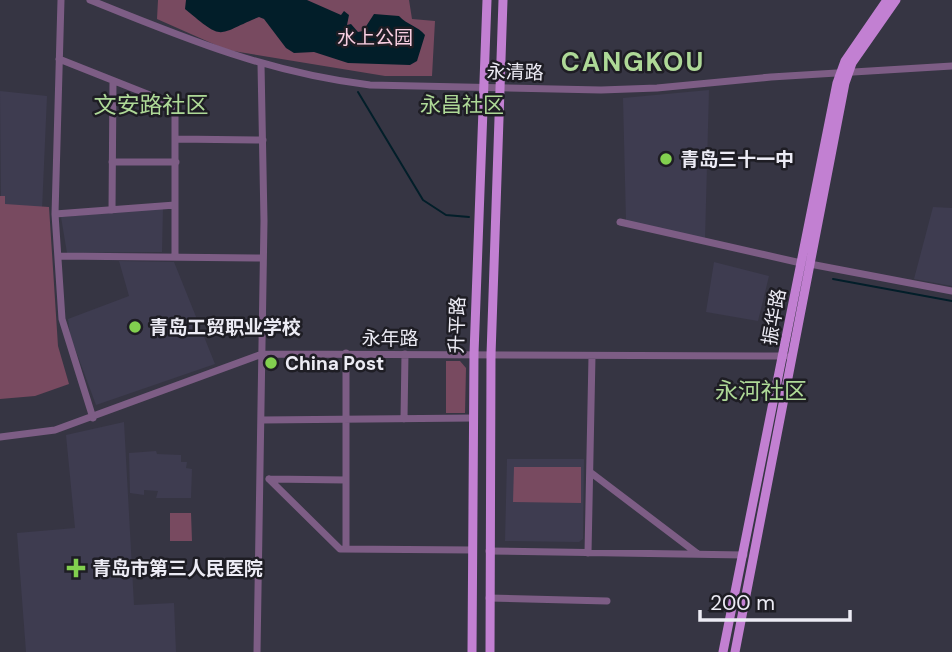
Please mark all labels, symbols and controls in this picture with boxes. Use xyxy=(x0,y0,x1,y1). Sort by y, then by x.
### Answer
park label: 水上公园 xyxy=(337,25,413,50)
district label: CANGKOU xyxy=(561,45,705,79)
street label: 永清路 xyxy=(486,59,544,85)
district label: 文安路社区 xyxy=(94,90,209,120)
district label: 永昌社区 xyxy=(420,91,504,119)
place label: 青岛三十一中 xyxy=(680,147,794,172)
marker: 青岛三十一中 xyxy=(658,151,674,167)
street label: 振华路 xyxy=(757,287,791,347)
street label: 升平路 xyxy=(444,296,470,354)
place label: 青岛工贸职业学校 xyxy=(149,315,301,340)
marker: 青岛工贸职业学校 xyxy=(127,319,143,335)
street label: 永年路 xyxy=(361,326,419,351)
place label: China Post xyxy=(285,351,384,376)
marker: China Post xyxy=(263,355,279,371)
district label: 永河社区 xyxy=(715,376,807,406)
place label: 青岛市第三人民医院 xyxy=(92,556,263,581)
marker: 青岛市第三人民医院 xyxy=(66,558,86,578)
scale bar xyxy=(700,578,850,622)
text: 200 m xyxy=(710,589,775,617)

